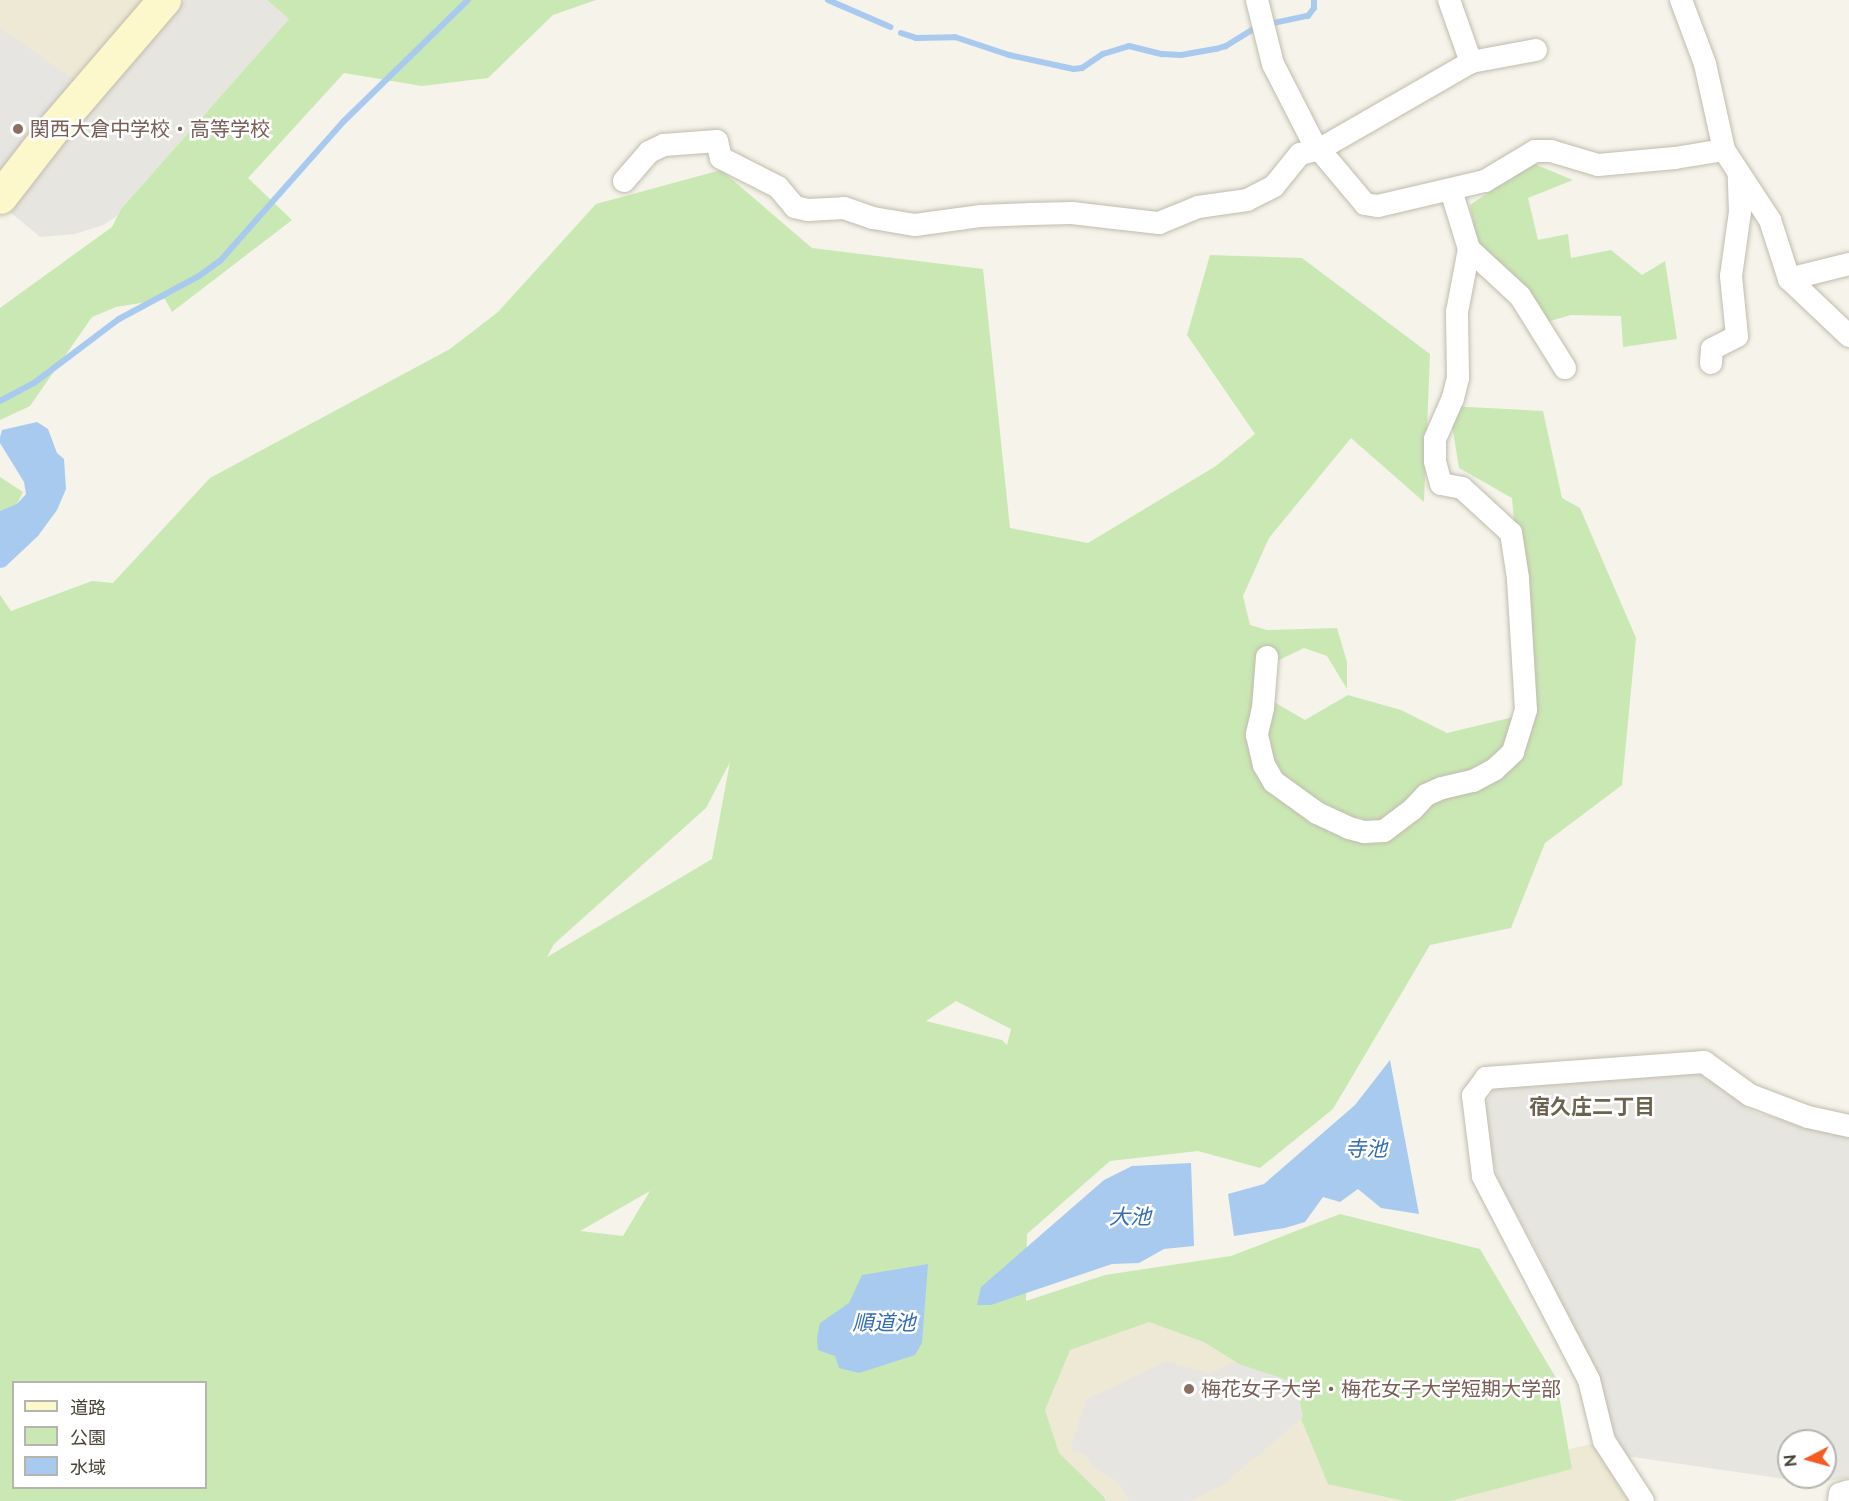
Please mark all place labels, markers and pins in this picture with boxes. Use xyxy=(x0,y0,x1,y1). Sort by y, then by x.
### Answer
place label: 関西大倉中学校・高等学校 xyxy=(30,117,270,141)
marker: 関西大倉中学校・高等学校 xyxy=(11,122,25,136)
place label: 梅花女子大学・梅花女子大学短期大学部 xyxy=(1201,1377,1561,1401)
marker: 梅花女子大学・梅花女子大学短期大学部 xyxy=(1182,1382,1196,1396)

